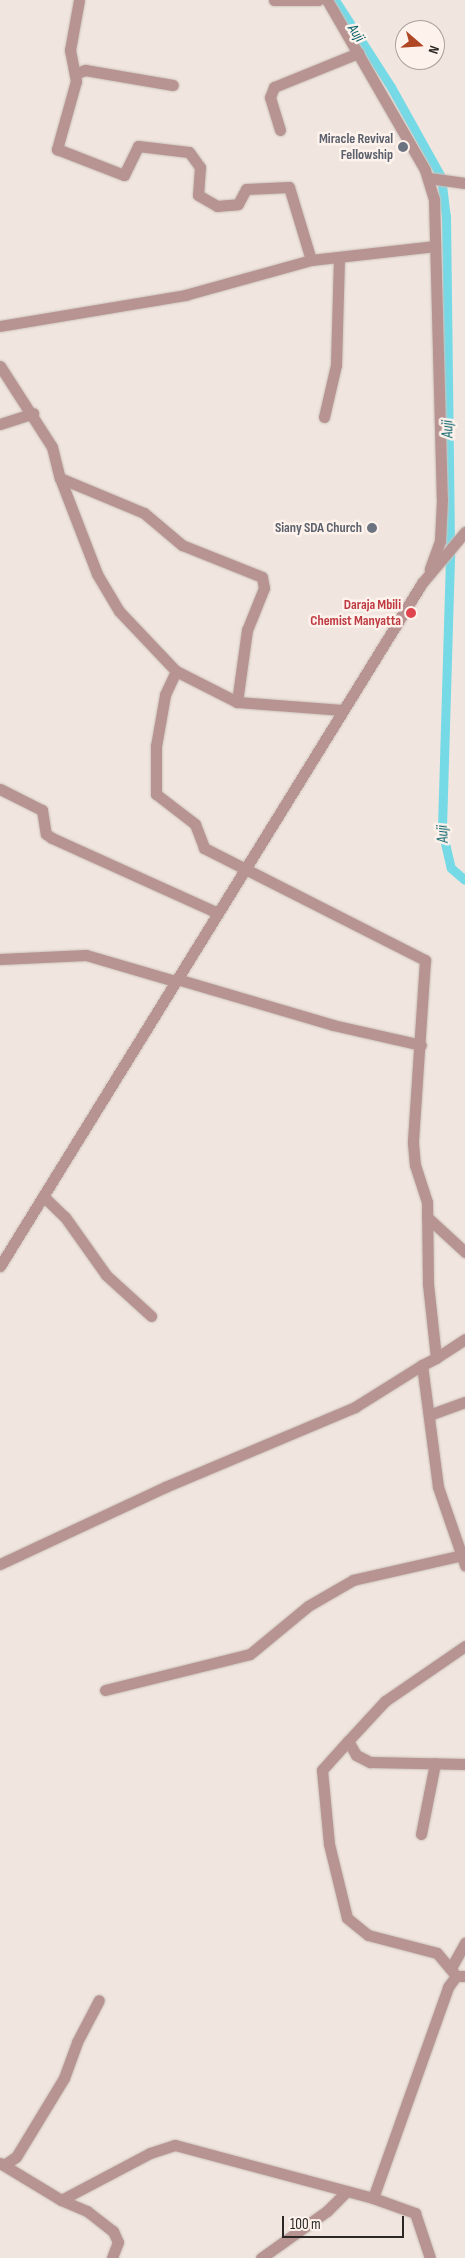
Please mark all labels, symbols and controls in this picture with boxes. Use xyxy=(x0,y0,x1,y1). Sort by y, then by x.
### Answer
north arrow xyxy=(395,20,445,70)
water label: Auji xyxy=(344,21,368,45)
text: N xyxy=(424,43,443,56)
place label: Miracle Revival Fellowship xyxy=(319,131,393,164)
marker: Miracle Revival Fellowship xyxy=(397,141,409,153)
water label: Auji xyxy=(439,420,457,438)
place label: Siany SDA Church xyxy=(275,520,362,536)
marker: Siany SDA Church xyxy=(366,522,378,534)
place label: Daraja Mbili Chemist Manyatta xyxy=(310,597,401,630)
marker: Daraja Mbili Chemist Manyatta xyxy=(405,607,417,619)
water label: Auji xyxy=(434,825,452,843)
scale bar xyxy=(285,2206,408,2238)
text: 100 m xyxy=(290,2215,321,2234)

